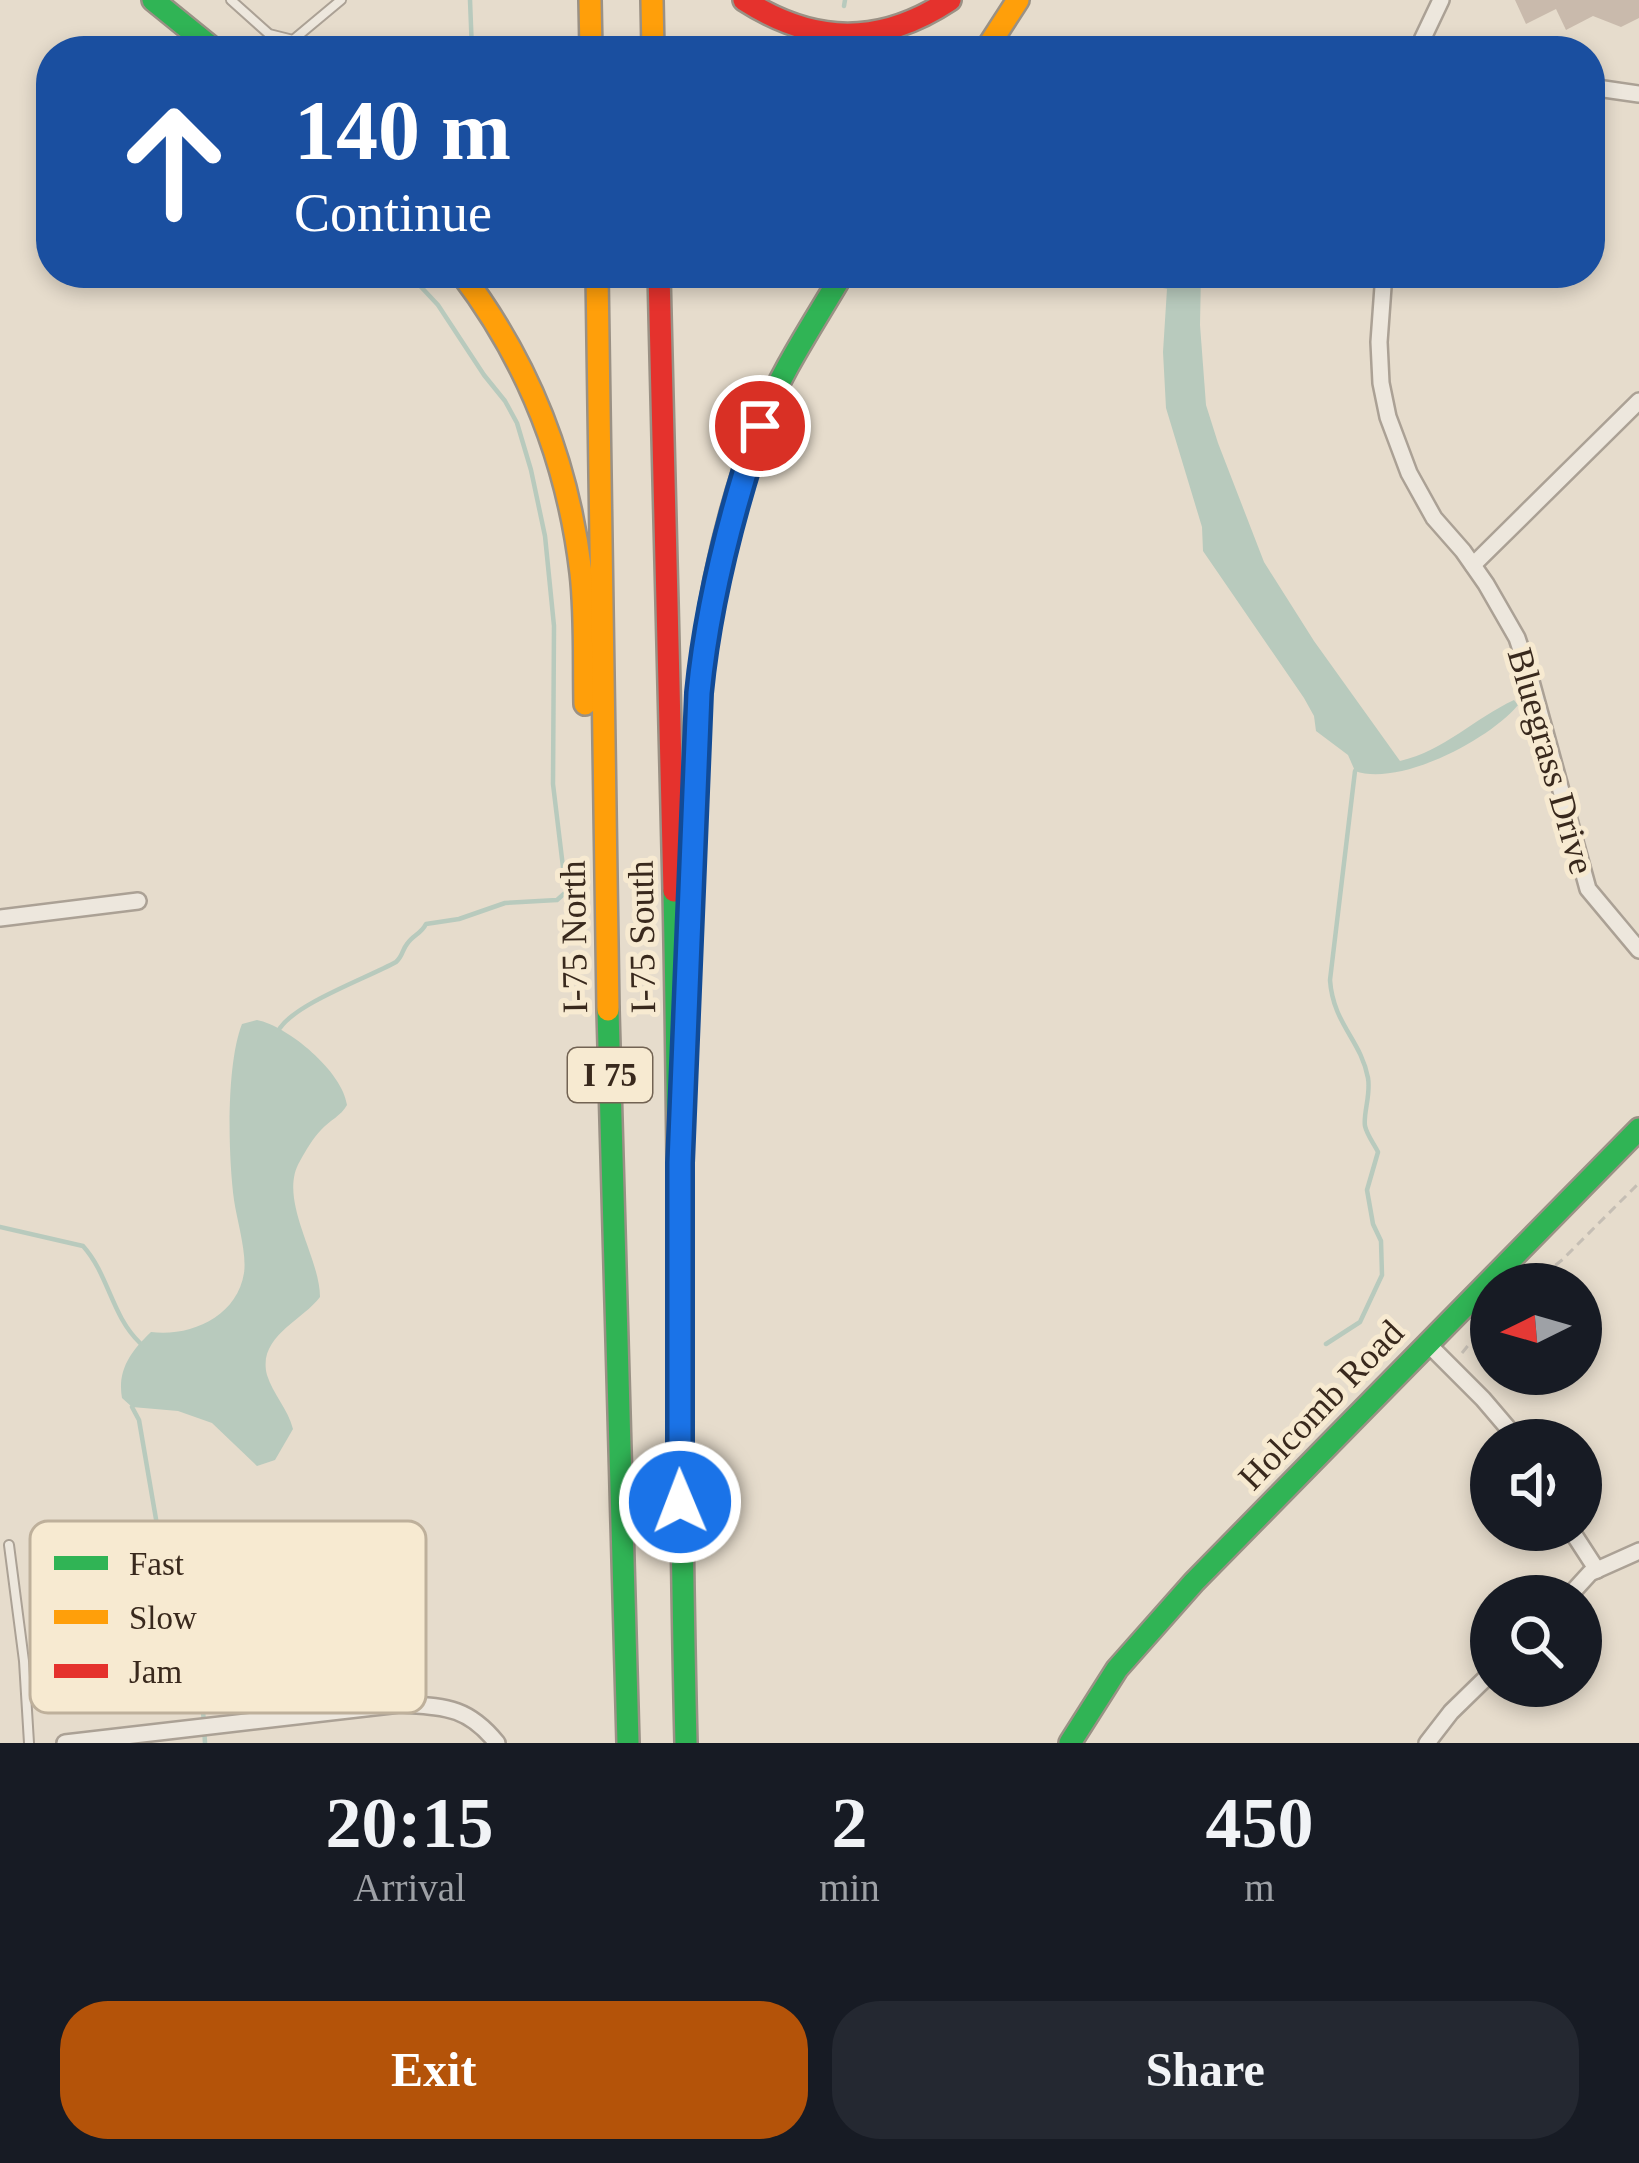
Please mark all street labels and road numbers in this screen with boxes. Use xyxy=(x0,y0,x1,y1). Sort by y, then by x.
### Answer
street label: Bluegrass Drive xyxy=(1500,644,1602,878)
street label: I-75 North xyxy=(553,860,595,1014)
street label: I-75 South xyxy=(621,860,663,1014)
road number: I 75 xyxy=(568,1048,652,1102)
street label: Holcomb Road xyxy=(1231,1312,1411,1498)

